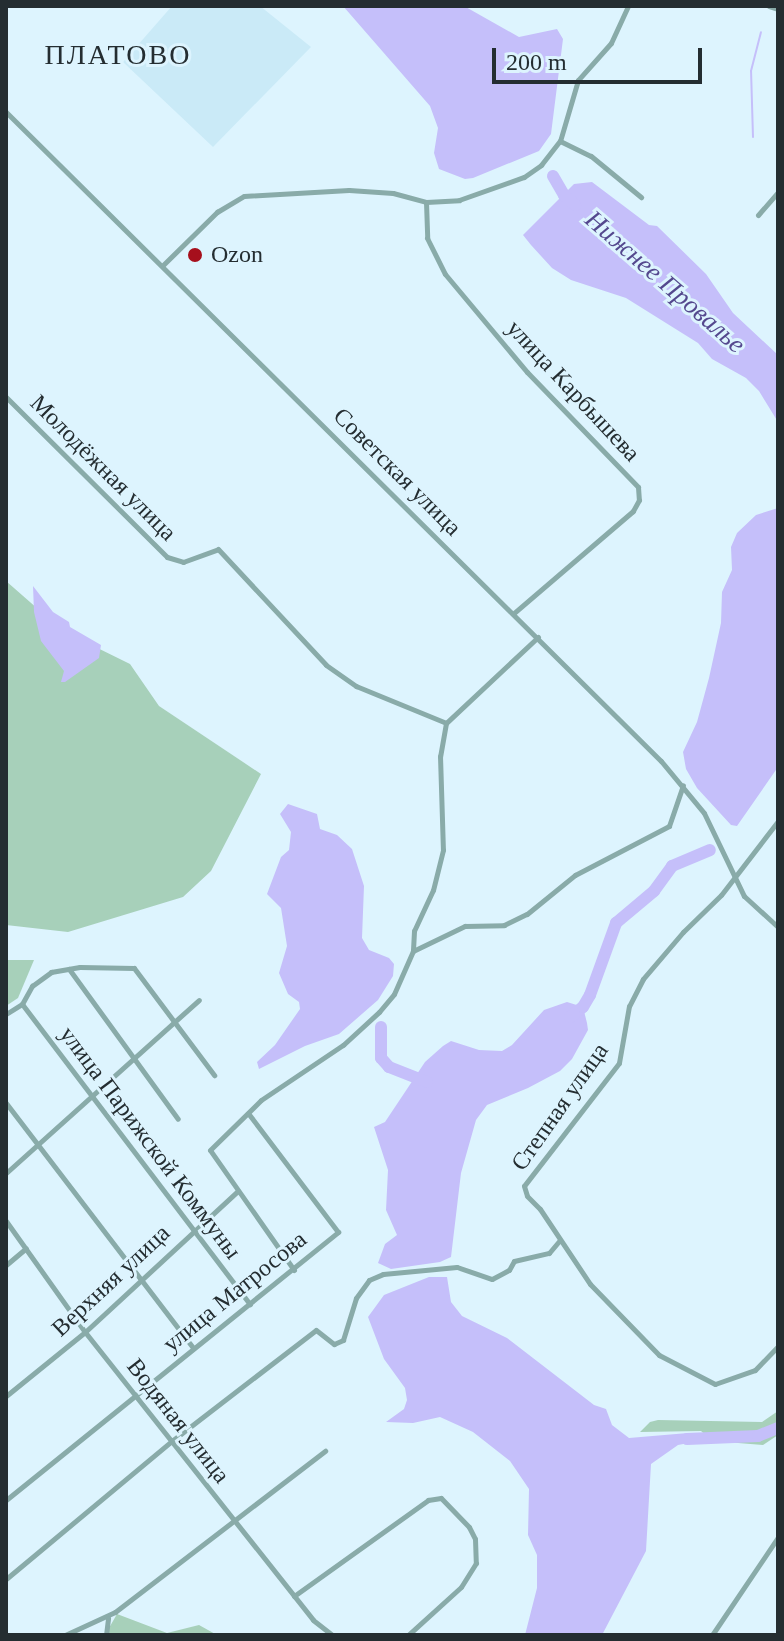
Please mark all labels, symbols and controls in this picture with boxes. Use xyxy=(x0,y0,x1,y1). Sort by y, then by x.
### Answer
scale bar xyxy=(496,32,706,82)
district label: ПЛАТОВО xyxy=(45,38,191,72)
text: 200 m xyxy=(506,49,567,75)
water label: Нижнее Провалье xyxy=(579,204,751,360)
place label: Ozon xyxy=(211,241,263,269)
marker: Ozon xyxy=(186,246,204,264)
street label: улица Карбышева xyxy=(500,314,646,468)
street label: Молодёжная улица xyxy=(24,389,182,547)
street label: Советская улица xyxy=(327,402,467,542)
street label: улица Парижской Коммуны xyxy=(53,1021,247,1265)
street label: Степная улица xyxy=(505,1038,615,1176)
street label: Верхняя улица xyxy=(46,1219,176,1343)
street label: улица Матросова xyxy=(157,1225,313,1359)
street label: Водяная улица xyxy=(120,1353,236,1489)

